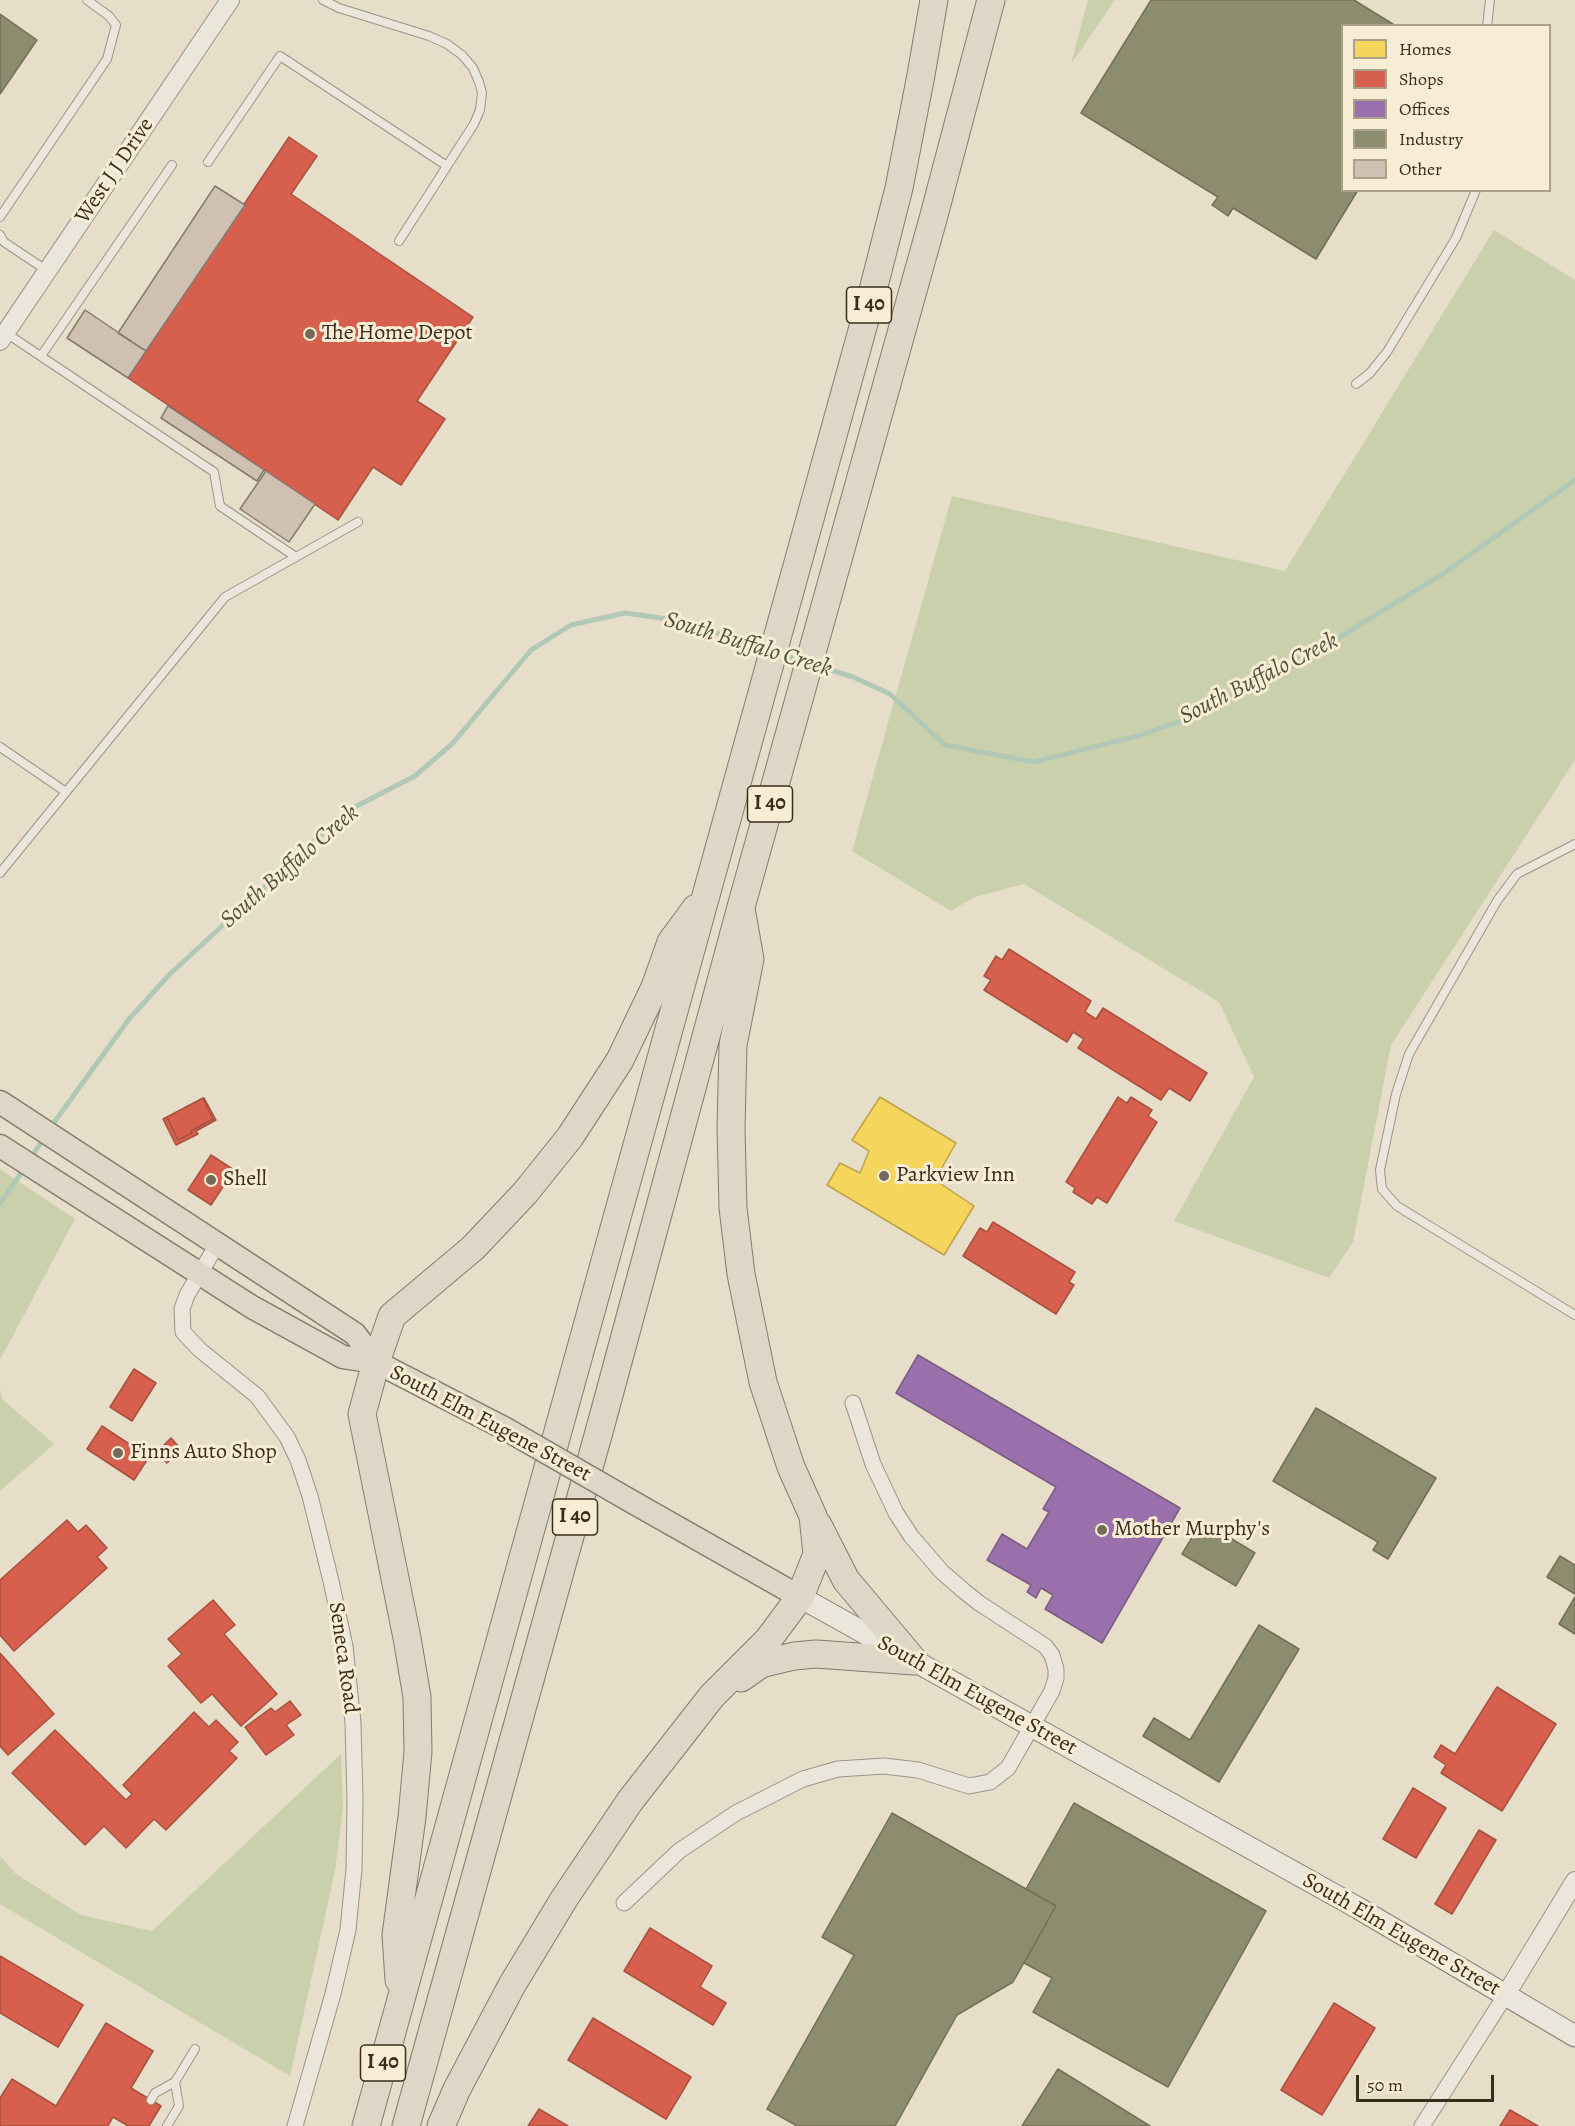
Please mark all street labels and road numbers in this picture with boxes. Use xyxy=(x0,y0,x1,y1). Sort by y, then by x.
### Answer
street label: West J J Drive xyxy=(70,113,160,229)
road number: I 40 xyxy=(846,287,892,323)
road number: I 40 xyxy=(748,786,792,822)
street label: South Elm Eugene Street xyxy=(385,1360,595,1488)
road number: I 40 xyxy=(552,1499,598,1535)
street label: Seneca Road xyxy=(322,1600,364,1716)
street label: South Elm Eugene Street xyxy=(873,1630,1081,1762)
street label: South Elm Eugene Street xyxy=(1297,1868,1505,2002)
road number: I 40 xyxy=(360,2045,406,2081)

